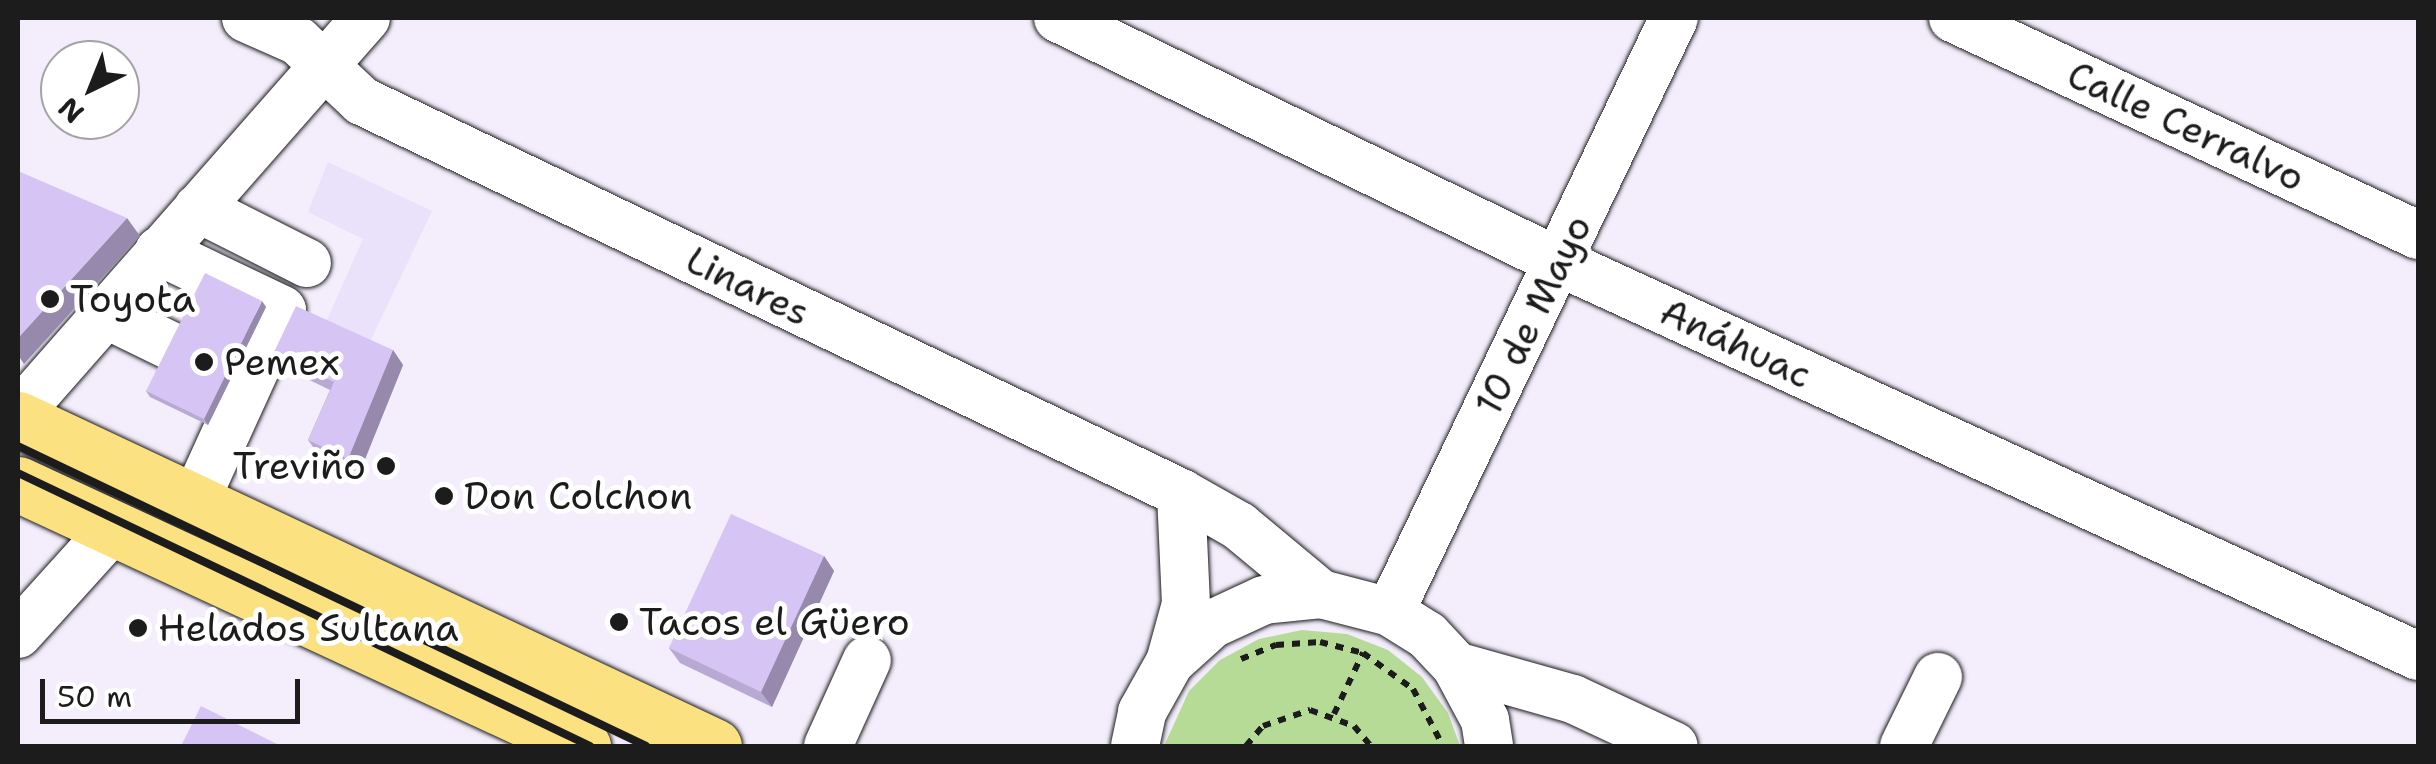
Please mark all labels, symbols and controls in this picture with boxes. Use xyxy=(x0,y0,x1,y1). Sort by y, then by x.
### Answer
north arrow xyxy=(40,40,140,140)
street label: Calle Cerralvo xyxy=(2060,51,2312,201)
text: N xyxy=(50,89,92,132)
street label: 10 de Mayo xyxy=(1465,208,1601,422)
street label: Linares xyxy=(679,237,817,335)
place label: Toyota xyxy=(70,276,195,322)
marker: Toyota xyxy=(39,288,61,310)
street label: Anáhuac xyxy=(1653,288,1819,398)
place label: Pemex xyxy=(224,339,339,385)
marker: Pemex xyxy=(193,351,215,373)
place label: Treviño xyxy=(233,443,366,489)
marker: Treviño xyxy=(375,455,397,477)
place label: Don Colchon xyxy=(464,473,692,519)
marker: Don Colchon xyxy=(433,485,455,507)
place label: Tacos el Güero xyxy=(639,599,910,645)
place label: Helados Sultana xyxy=(158,605,459,651)
marker: Tacos el Güero xyxy=(608,611,630,633)
marker: Helados Sultana xyxy=(127,617,149,639)
scale bar xyxy=(45,659,305,721)
text: 50 m xyxy=(57,676,132,717)

